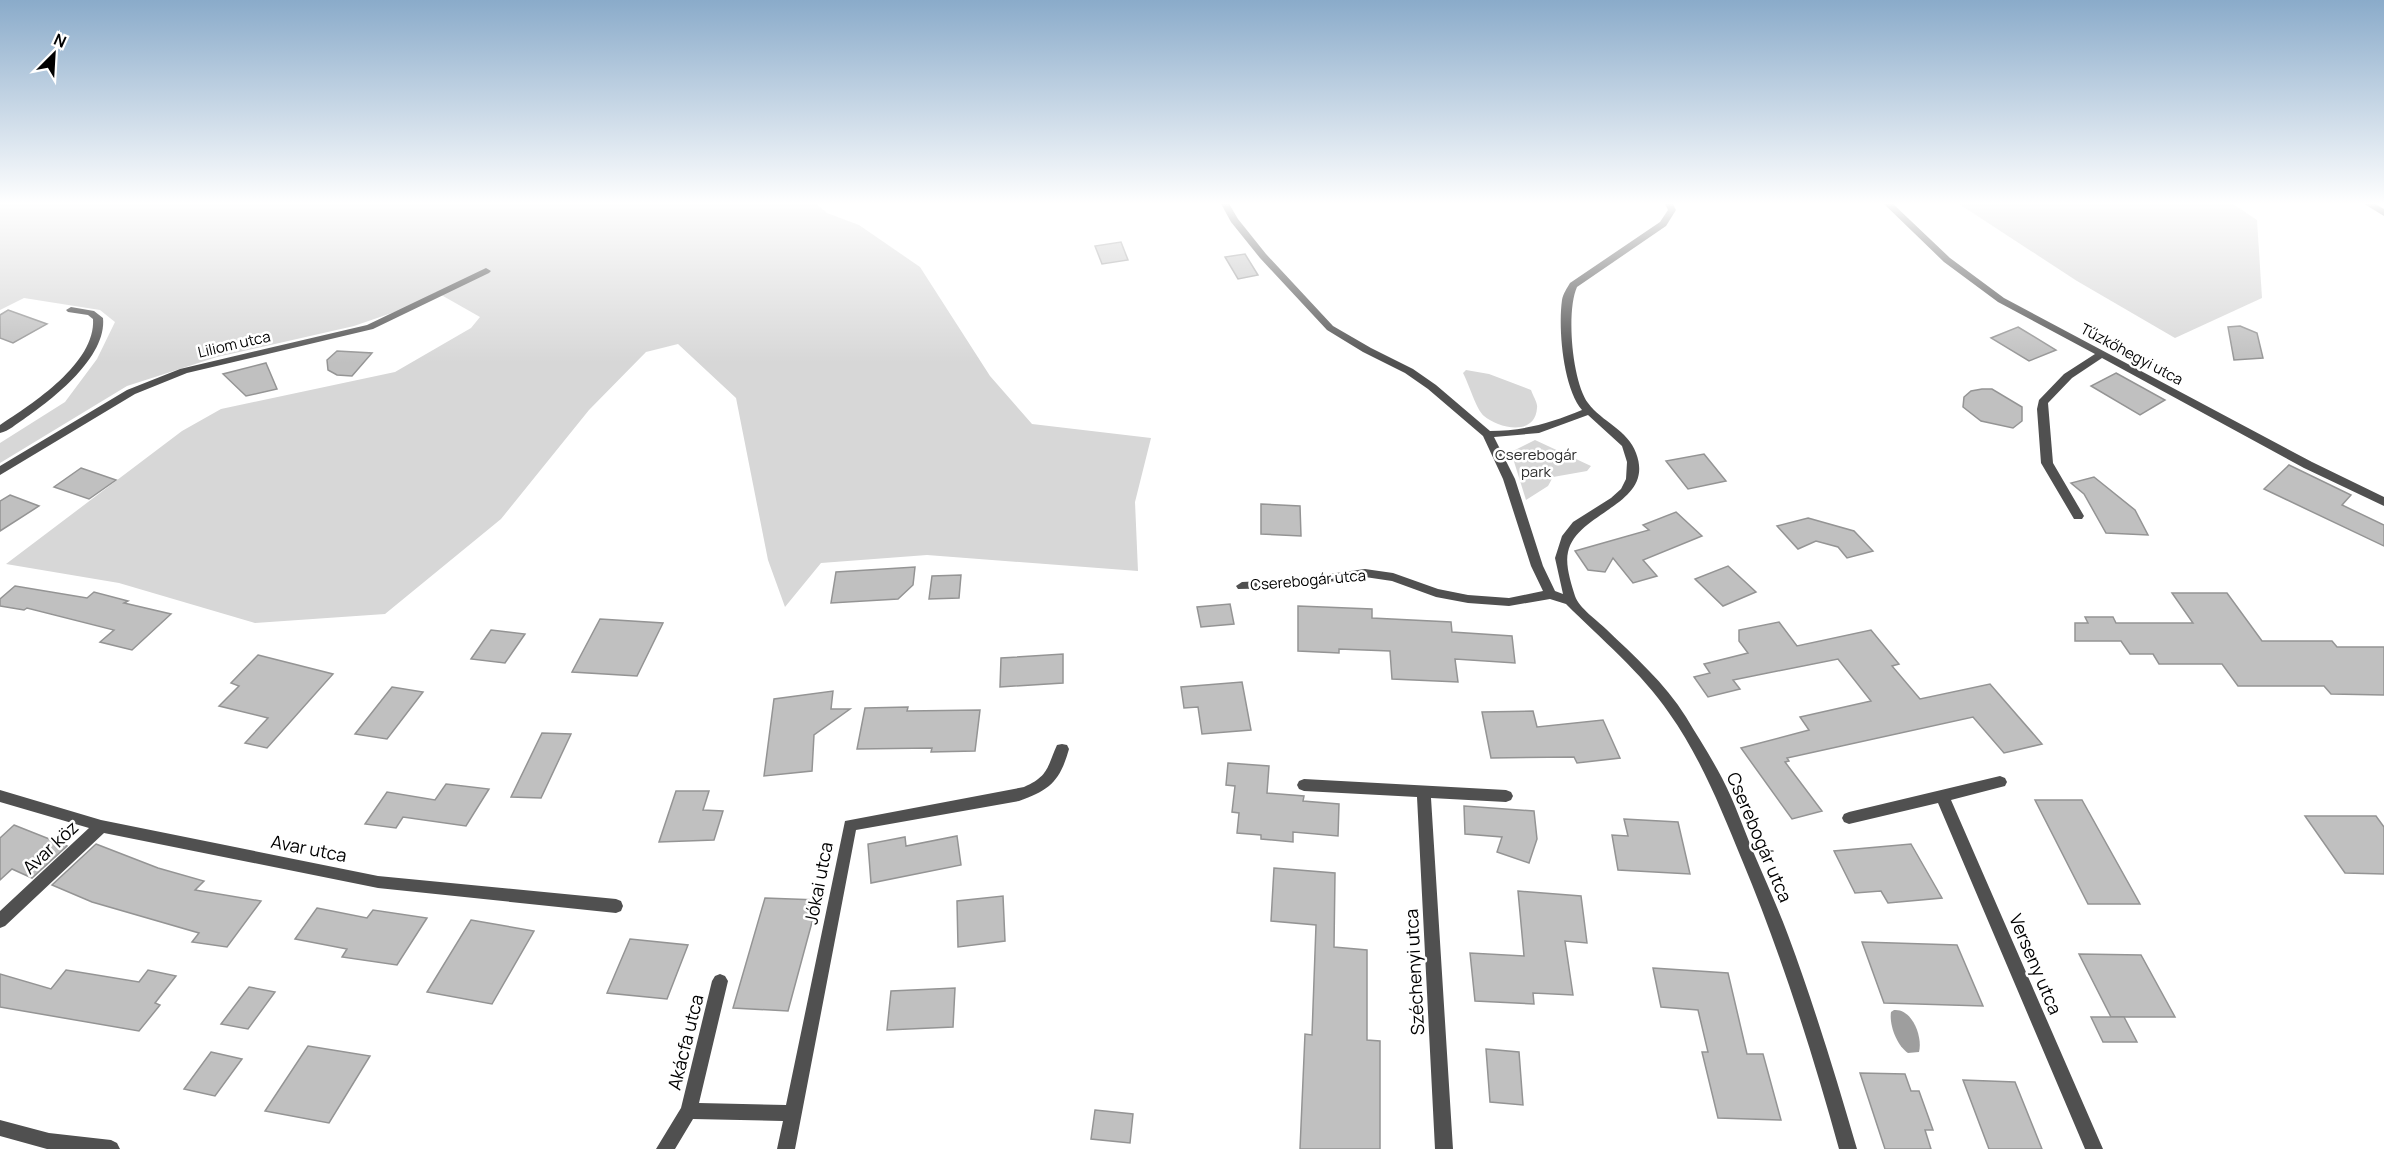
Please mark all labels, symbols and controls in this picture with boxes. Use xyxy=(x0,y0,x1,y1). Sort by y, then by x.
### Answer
north arrow xyxy=(24,24,84,84)
text: N xyxy=(50,28,70,53)
street label: Tűzkőhegyi utca xyxy=(2077,318,2187,390)
street label: Liliom utca xyxy=(196,325,272,363)
park label: Cserebogár park xyxy=(1495,444,1577,482)
street label: Cserebogár utca xyxy=(1249,564,1367,596)
street label: Cserebogár utca xyxy=(1722,768,1798,906)
street label: Avar köz xyxy=(17,815,83,879)
street label: Avar utca xyxy=(269,829,349,867)
street label: Jókai utca xyxy=(798,840,838,926)
street label: Széchenyi utca xyxy=(1399,908,1429,1036)
street label: Verseny utca xyxy=(2004,910,2068,1018)
street label: Akácfa utca xyxy=(662,992,708,1092)

